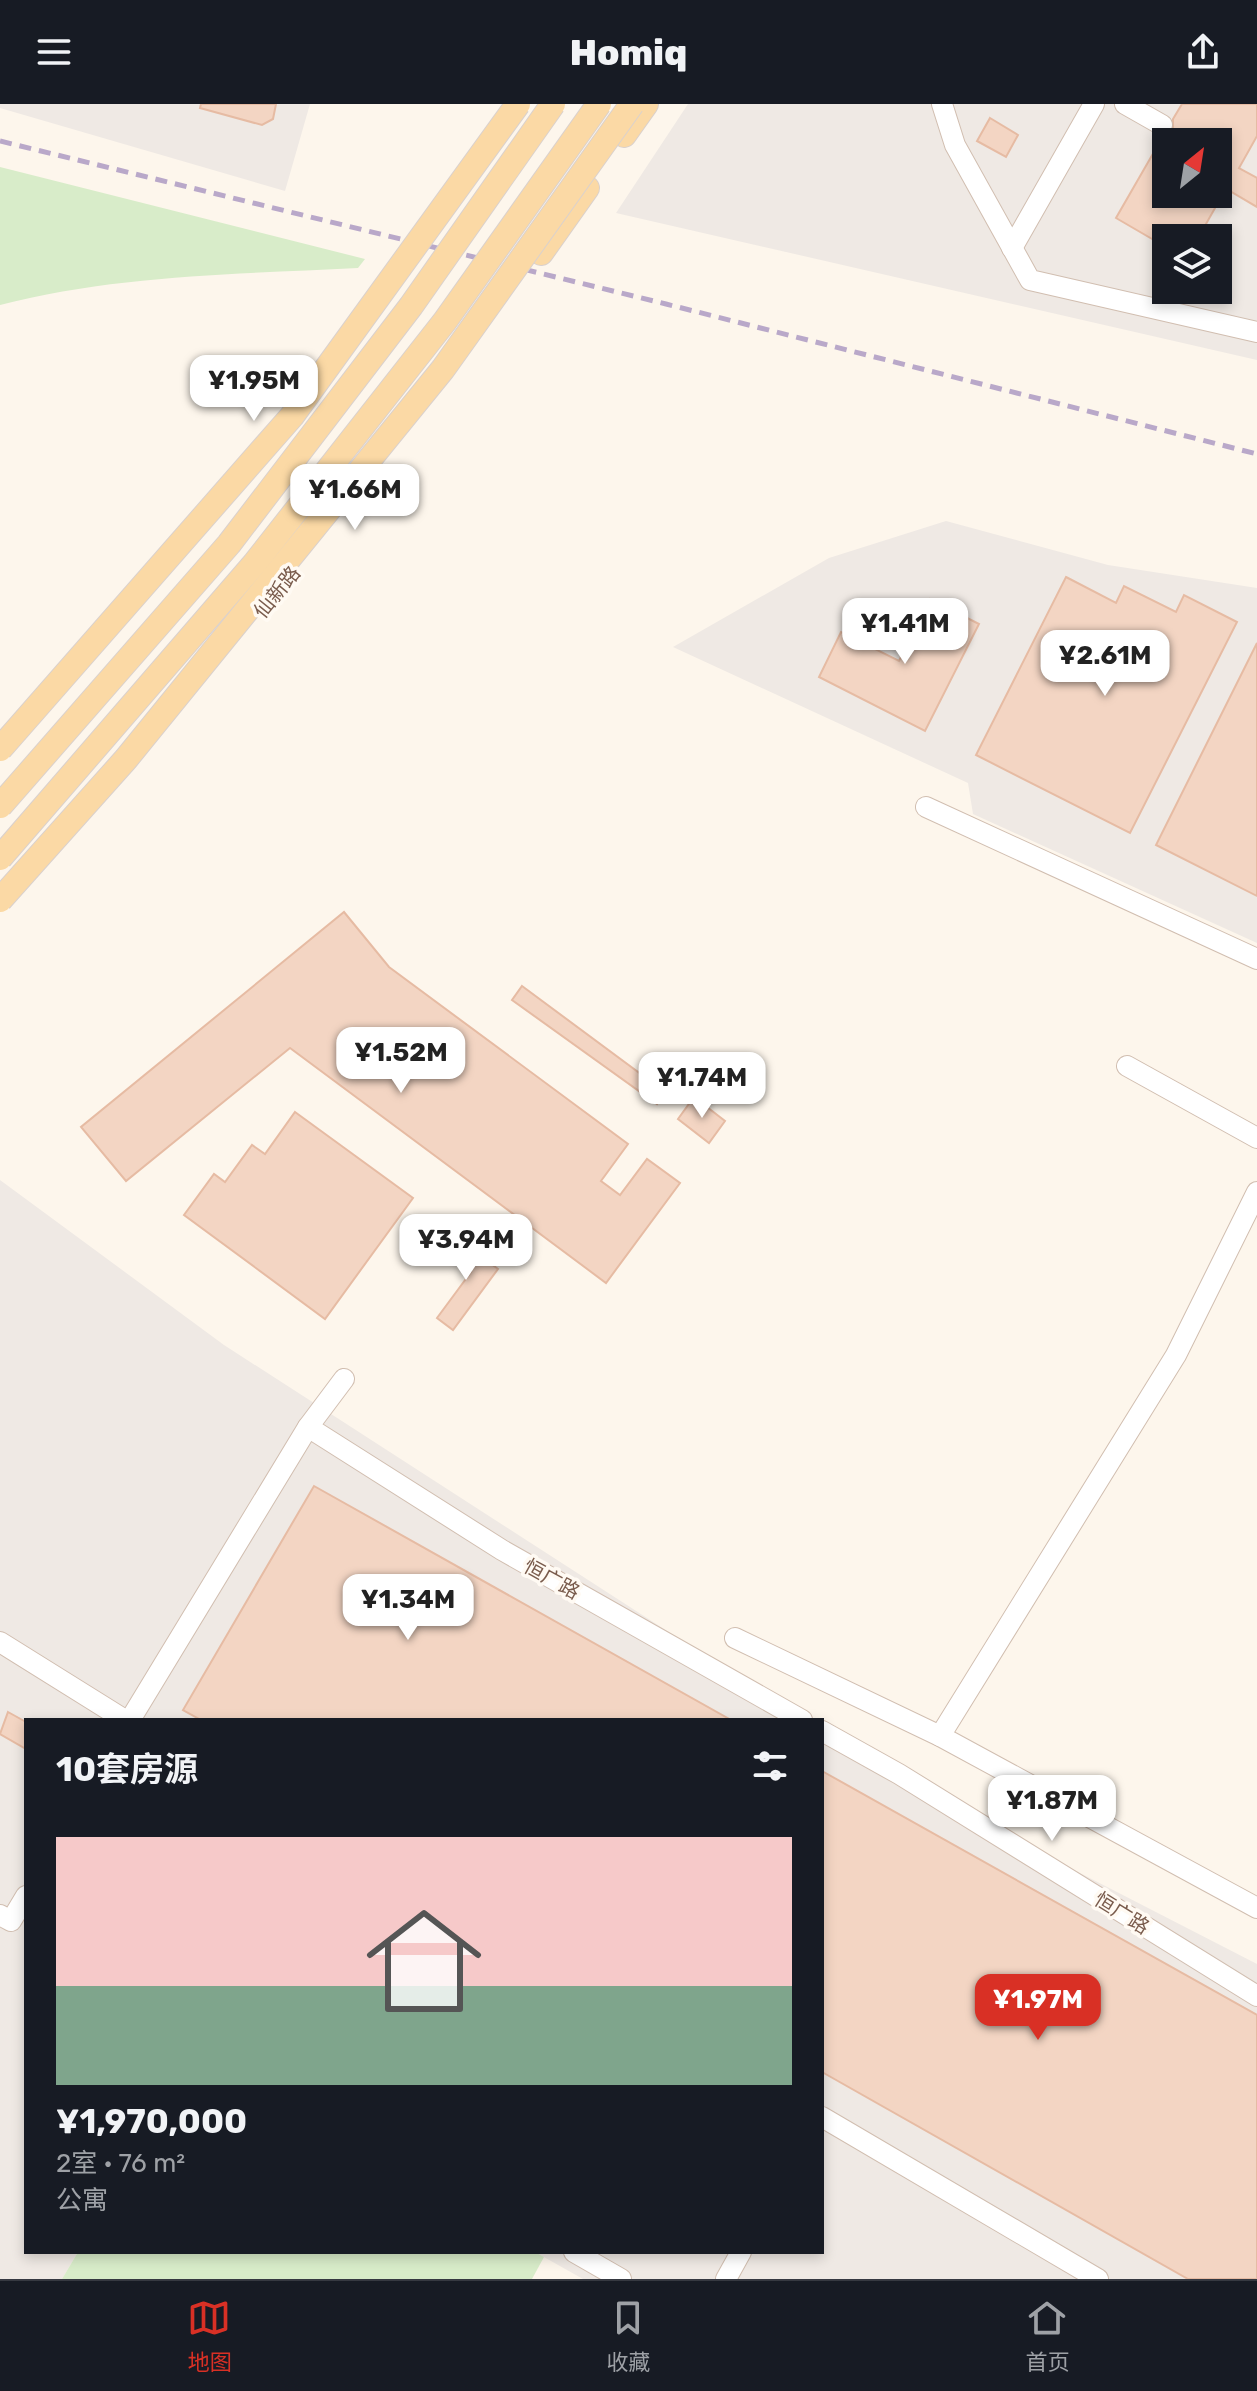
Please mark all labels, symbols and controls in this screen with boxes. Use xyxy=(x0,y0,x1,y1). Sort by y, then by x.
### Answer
icon: menu xyxy=(32,30,76,74)
icon: share xyxy=(1181,30,1225,74)
text: Homiq xyxy=(570,31,687,74)
north arrow xyxy=(1152,128,1232,208)
map controls xyxy=(1152,128,1232,304)
button: layers xyxy=(1152,224,1232,304)
pin: ¥1.95M xyxy=(189,355,319,423)
text: ¥1.95M xyxy=(208,365,300,396)
pin: ¥1.66M xyxy=(290,464,420,532)
text: ¥1.66M xyxy=(308,474,402,505)
street label: 仙新路 xyxy=(249,561,305,623)
pin: ¥1.41M xyxy=(840,598,970,666)
text: ¥1.41M xyxy=(860,608,950,639)
pin: ¥2.61M xyxy=(1040,630,1170,698)
text: ¥2.61M xyxy=(1059,640,1151,671)
pin: ¥1.52M xyxy=(336,1027,466,1095)
text: ¥1.52M xyxy=(354,1037,448,1068)
pin: ¥1.74M xyxy=(637,1052,767,1120)
text: ¥1.74M xyxy=(657,1062,747,1093)
pin: ¥3.94M xyxy=(401,1214,531,1282)
text: ¥3.94M xyxy=(417,1224,515,1255)
street label: 恒广路 xyxy=(520,1554,584,1604)
pin: ¥1.34M xyxy=(343,1574,473,1642)
text: ¥1.34M xyxy=(361,1584,455,1615)
icon: filters xyxy=(748,1744,792,1788)
text: 10套房源 xyxy=(56,1749,198,1790)
pin: ¥1.87M xyxy=(987,1775,1117,1843)
text: ¥1.87M xyxy=(1006,1785,1098,1816)
street label: 恒广路 xyxy=(1090,1887,1154,1939)
icon: home xyxy=(352,1889,496,2033)
pin: ¥1.97M xyxy=(973,1974,1103,2042)
text: ¥1.97M xyxy=(993,1984,1083,2015)
text: ¥1,970,000 xyxy=(56,2101,247,2142)
text: 2室 · 76 m² xyxy=(56,2148,185,2179)
text: 公寓 xyxy=(56,2185,108,2216)
tab: 地图 xyxy=(187,2296,232,2376)
tab: 收藏 xyxy=(606,2296,651,2376)
tab: 首页 xyxy=(1025,2296,1070,2376)

